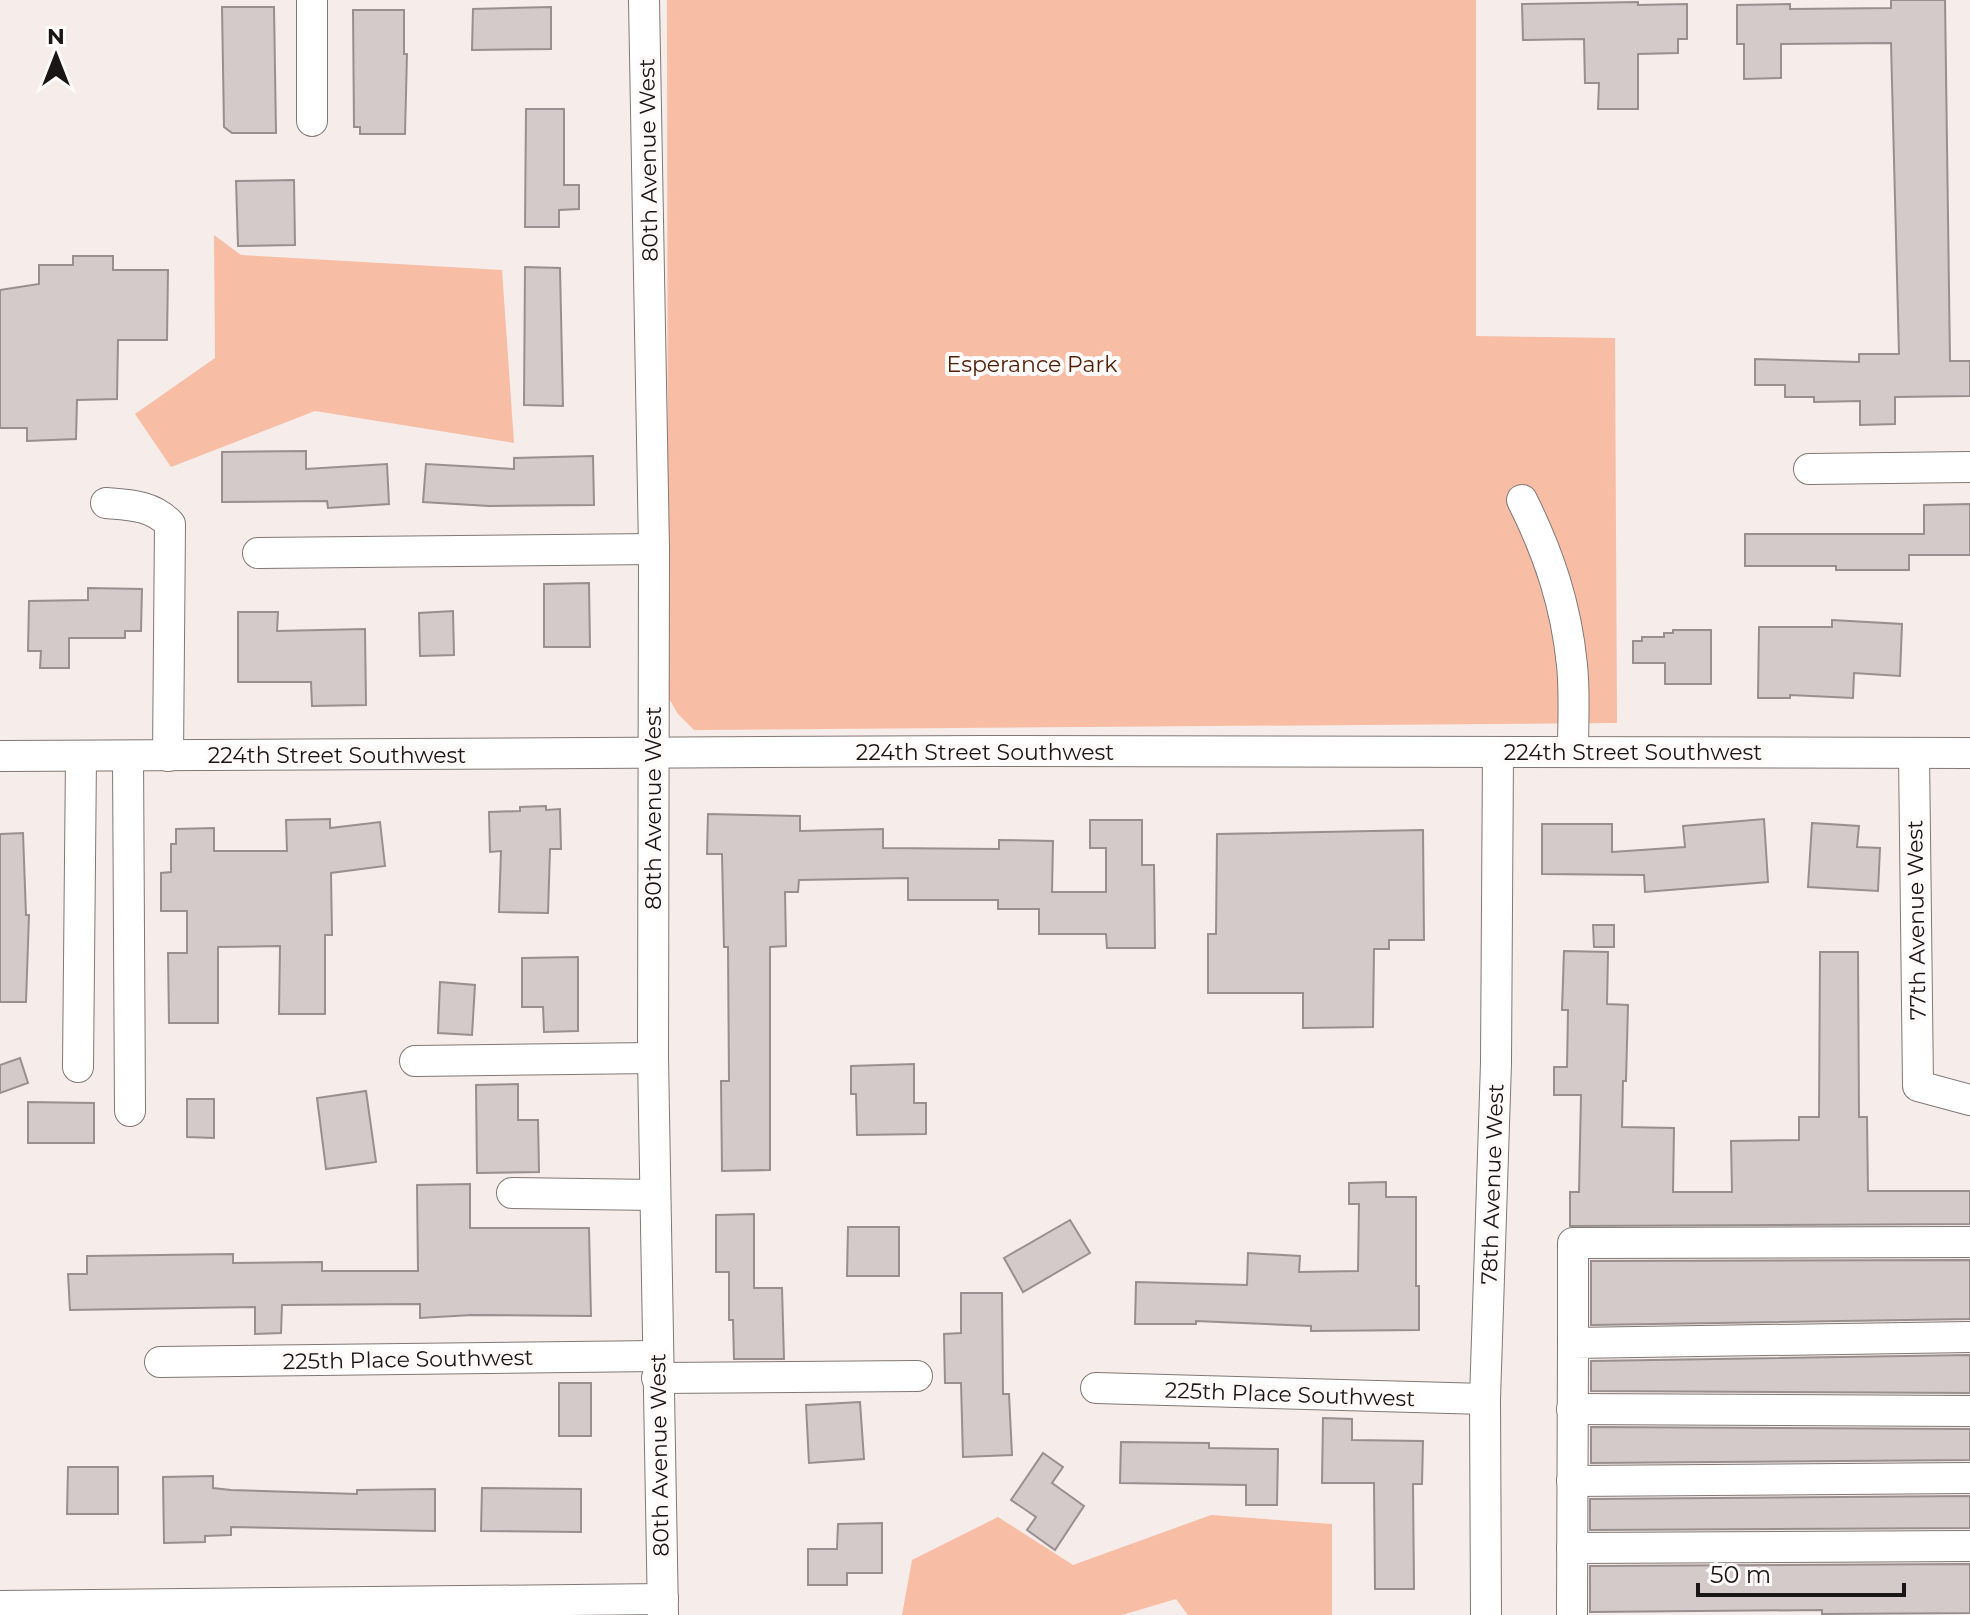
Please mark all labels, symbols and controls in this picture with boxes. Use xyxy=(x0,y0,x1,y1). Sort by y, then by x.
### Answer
north arrow xyxy=(16,16,96,96)
text: N xyxy=(47,23,65,50)
street label: 80th Avenue West xyxy=(633,58,664,262)
park label: Esperance Park xyxy=(947,351,1118,378)
street label: 80th Avenue West xyxy=(640,706,667,910)
street label: 224th Street Southwest xyxy=(856,739,1114,766)
street label: 224th Street Southwest xyxy=(1504,739,1762,766)
street label: 224th Street Southwest xyxy=(208,742,466,769)
street label: 77th Avenue West xyxy=(1901,820,1932,1020)
street label: 78th Avenue West xyxy=(1475,1083,1510,1285)
street label: 225th Place Southwest xyxy=(282,1344,534,1375)
street label: 80th Avenue West xyxy=(644,1353,675,1557)
street label: 225th Place Southwest xyxy=(1164,1377,1416,1412)
scale bar xyxy=(1698,1547,1904,1597)
text: 50 m xyxy=(1710,1560,1771,1589)

